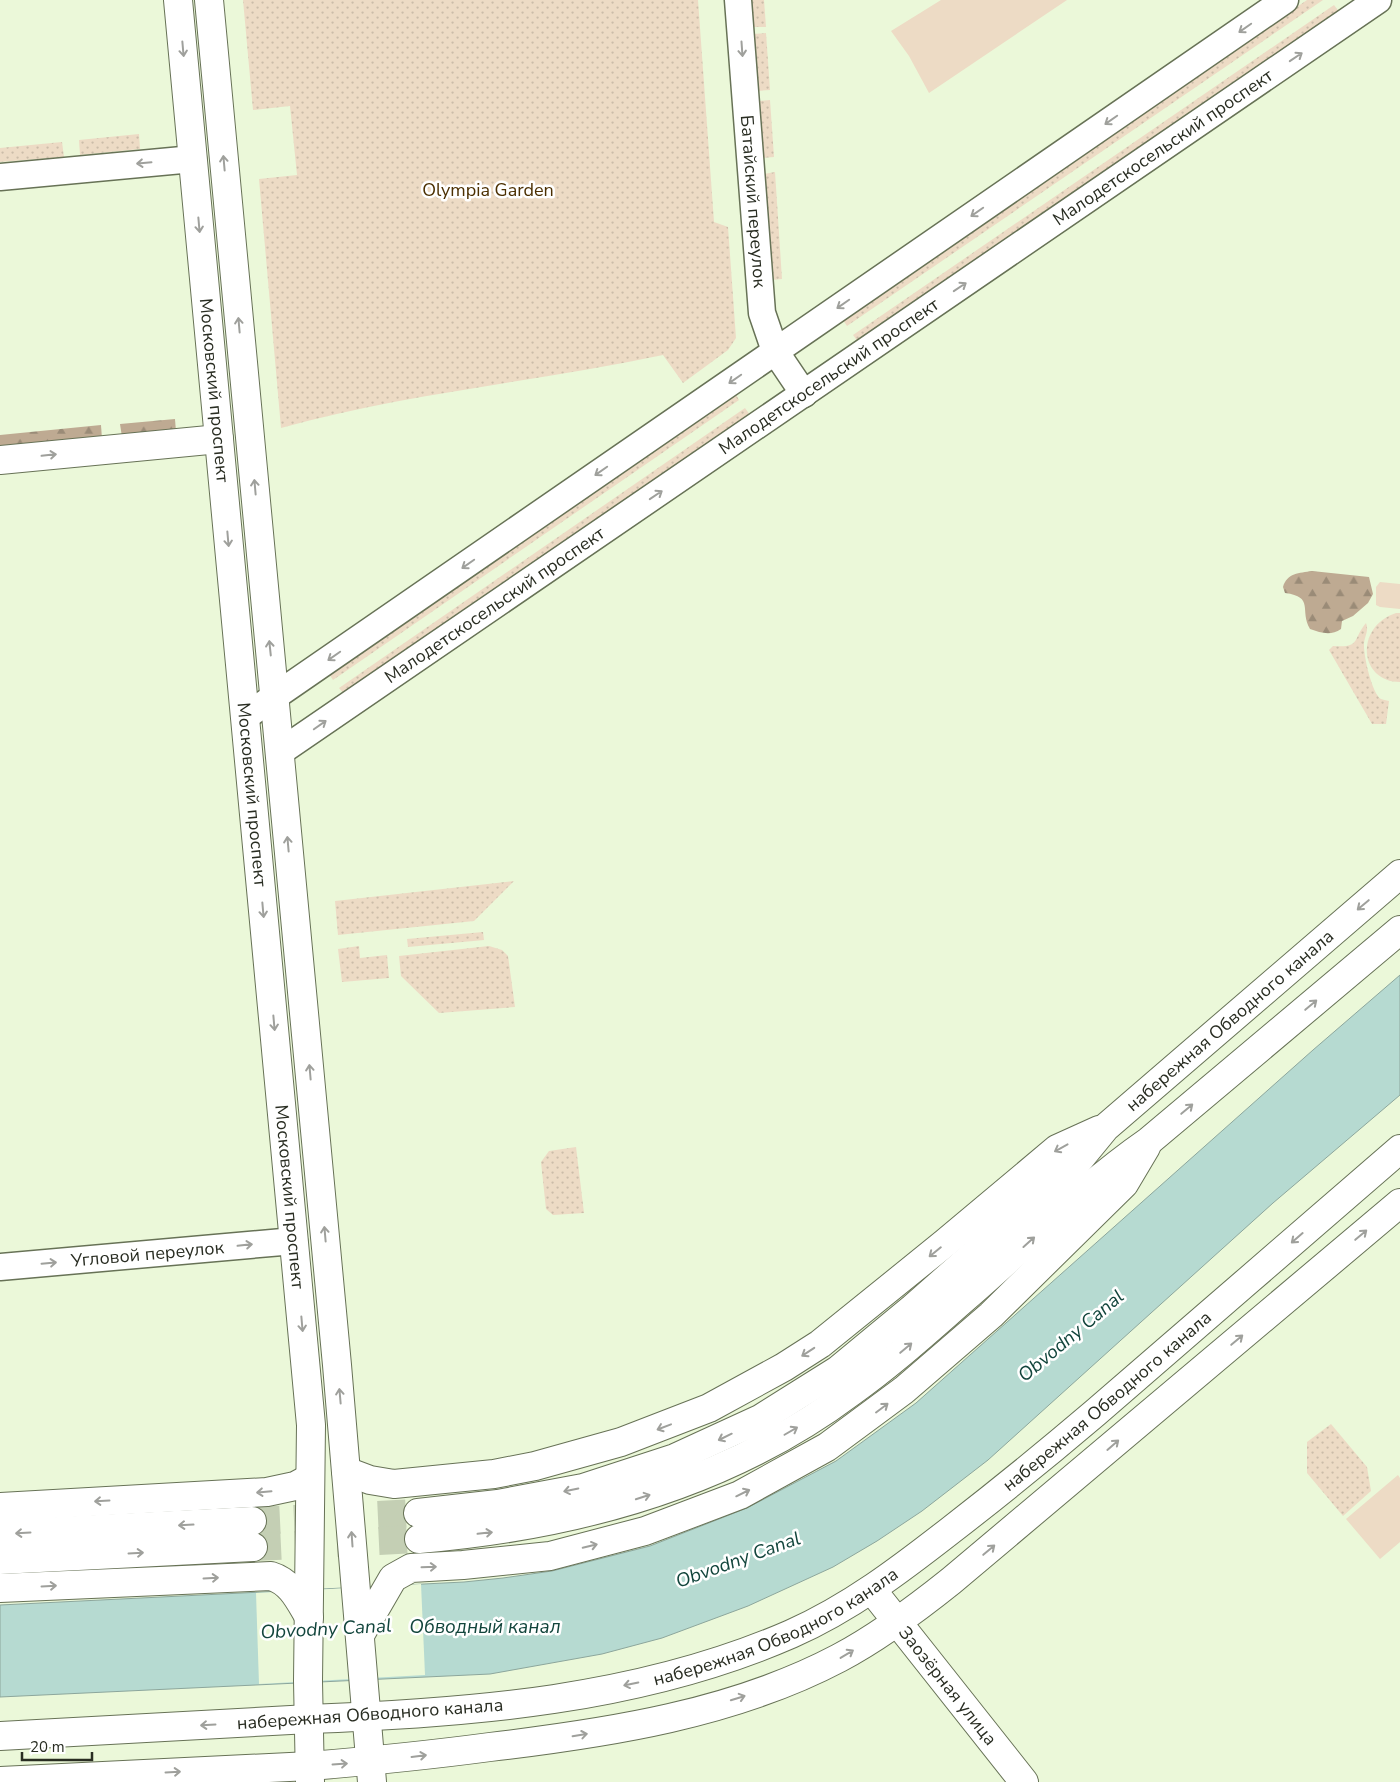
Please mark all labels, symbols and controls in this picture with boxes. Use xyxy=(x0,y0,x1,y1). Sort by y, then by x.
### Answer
one-way arrow xyxy=(1238,23,1252,33)
one-way arrow xyxy=(178,40,187,56)
one-way arrow xyxy=(737,40,747,56)
one-way arrow xyxy=(1289,51,1303,62)
street label: Малодетскосельский проспект xyxy=(1048,64,1278,231)
street label: Батайский переулок xyxy=(735,114,772,289)
one-way arrow xyxy=(1104,115,1118,125)
one-way arrow xyxy=(220,155,229,171)
one-way arrow xyxy=(136,158,152,168)
park label: Olympia Garden xyxy=(422,178,554,202)
one-way arrow xyxy=(970,207,984,217)
one-way arrow xyxy=(194,216,204,232)
one-way arrow xyxy=(953,282,967,292)
street label: Малодетскосельский проспект xyxy=(714,292,943,460)
street label: Московский проспект xyxy=(194,297,235,484)
one-way arrow xyxy=(836,299,850,309)
one-way arrow xyxy=(235,317,244,333)
one-way arrow xyxy=(728,374,742,384)
one-way arrow xyxy=(40,450,56,460)
one-way arrow xyxy=(595,466,609,476)
one-way arrow xyxy=(250,479,259,495)
one-way arrow xyxy=(649,490,663,500)
street label: Малодетскосельский проспект xyxy=(380,521,609,689)
one-way arrow xyxy=(224,531,233,547)
one-way arrow xyxy=(461,558,475,569)
one-way arrow xyxy=(265,641,275,657)
one-way arrow xyxy=(327,651,341,661)
street label: Московский проспект xyxy=(232,701,273,888)
one-way arrow xyxy=(313,720,327,730)
one-way arrow xyxy=(284,836,293,852)
one-way arrow xyxy=(1356,899,1369,911)
one-way arrow xyxy=(258,902,268,918)
street label: набережная Обводного канала xyxy=(1121,924,1339,1117)
one-way arrow xyxy=(1304,999,1317,1010)
one-way arrow xyxy=(269,1015,279,1031)
one-way arrow xyxy=(305,1065,315,1081)
street label: Московский проспект xyxy=(269,1104,310,1290)
one-way arrow xyxy=(1180,1104,1193,1115)
one-way arrow xyxy=(1054,1144,1068,1154)
one-way arrow xyxy=(320,1226,330,1242)
one-way arrow xyxy=(1354,1230,1367,1241)
one-way arrow xyxy=(1291,1232,1304,1243)
street label: Угловой переулок xyxy=(69,1235,225,1273)
one-way arrow xyxy=(1022,1236,1035,1248)
one-way arrow xyxy=(237,1241,253,1250)
one-way arrow xyxy=(929,1246,942,1257)
one-way arrow xyxy=(40,1258,56,1268)
water label: Obvodny Canal xyxy=(1012,1284,1130,1388)
street label: набережная Обводного канала xyxy=(997,1306,1217,1497)
one-way arrow xyxy=(297,1316,307,1332)
one-way arrow xyxy=(1230,1334,1243,1345)
one-way arrow xyxy=(899,1343,912,1354)
one-way arrow xyxy=(801,1347,815,1357)
one-way arrow xyxy=(335,1388,345,1404)
one-way arrow xyxy=(875,1402,888,1413)
one-way arrow xyxy=(657,1423,672,1432)
one-way arrow xyxy=(783,1426,798,1436)
one-way arrow xyxy=(718,1433,733,1442)
one-way arrow xyxy=(1106,1439,1119,1450)
one-way arrow xyxy=(564,1486,580,1495)
one-way arrow xyxy=(736,1487,751,1497)
one-way arrow xyxy=(257,1488,273,1497)
one-way arrow xyxy=(635,1492,651,1502)
one-way arrow xyxy=(94,1497,110,1506)
one-way arrow xyxy=(178,1520,194,1529)
water label: Obvodny Canal xyxy=(672,1525,804,1595)
one-way arrow xyxy=(16,1528,32,1537)
one-way arrow xyxy=(476,1528,492,1538)
one-way arrow xyxy=(347,1531,356,1547)
one-way arrow xyxy=(582,1541,598,1550)
one-way arrow xyxy=(982,1544,995,1555)
one-way arrow xyxy=(128,1548,144,1557)
one-way arrow xyxy=(421,1562,437,1571)
street label: набережная Обводного канала xyxy=(651,1562,903,1691)
one-way arrow xyxy=(202,1573,219,1583)
one-way arrow xyxy=(40,1581,56,1591)
water label: Obvodny Canal xyxy=(260,1613,392,1645)
water label: Обводный канал xyxy=(409,1614,561,1640)
street label: Заозёрная улица xyxy=(893,1621,1002,1750)
one-way arrow xyxy=(839,1648,853,1658)
one-way arrow xyxy=(623,1680,639,1689)
street label: набережная Обводного канала xyxy=(236,1693,504,1735)
one-way arrow xyxy=(730,1693,746,1703)
one-way arrow xyxy=(200,1720,216,1729)
one-way arrow xyxy=(572,1729,588,1739)
scale bar xyxy=(22,1730,92,1762)
text: 20 m xyxy=(30,1737,65,1757)
one-way arrow xyxy=(411,1751,427,1761)
one-way arrow xyxy=(332,1759,348,1768)
one-way arrow xyxy=(165,1768,181,1777)

